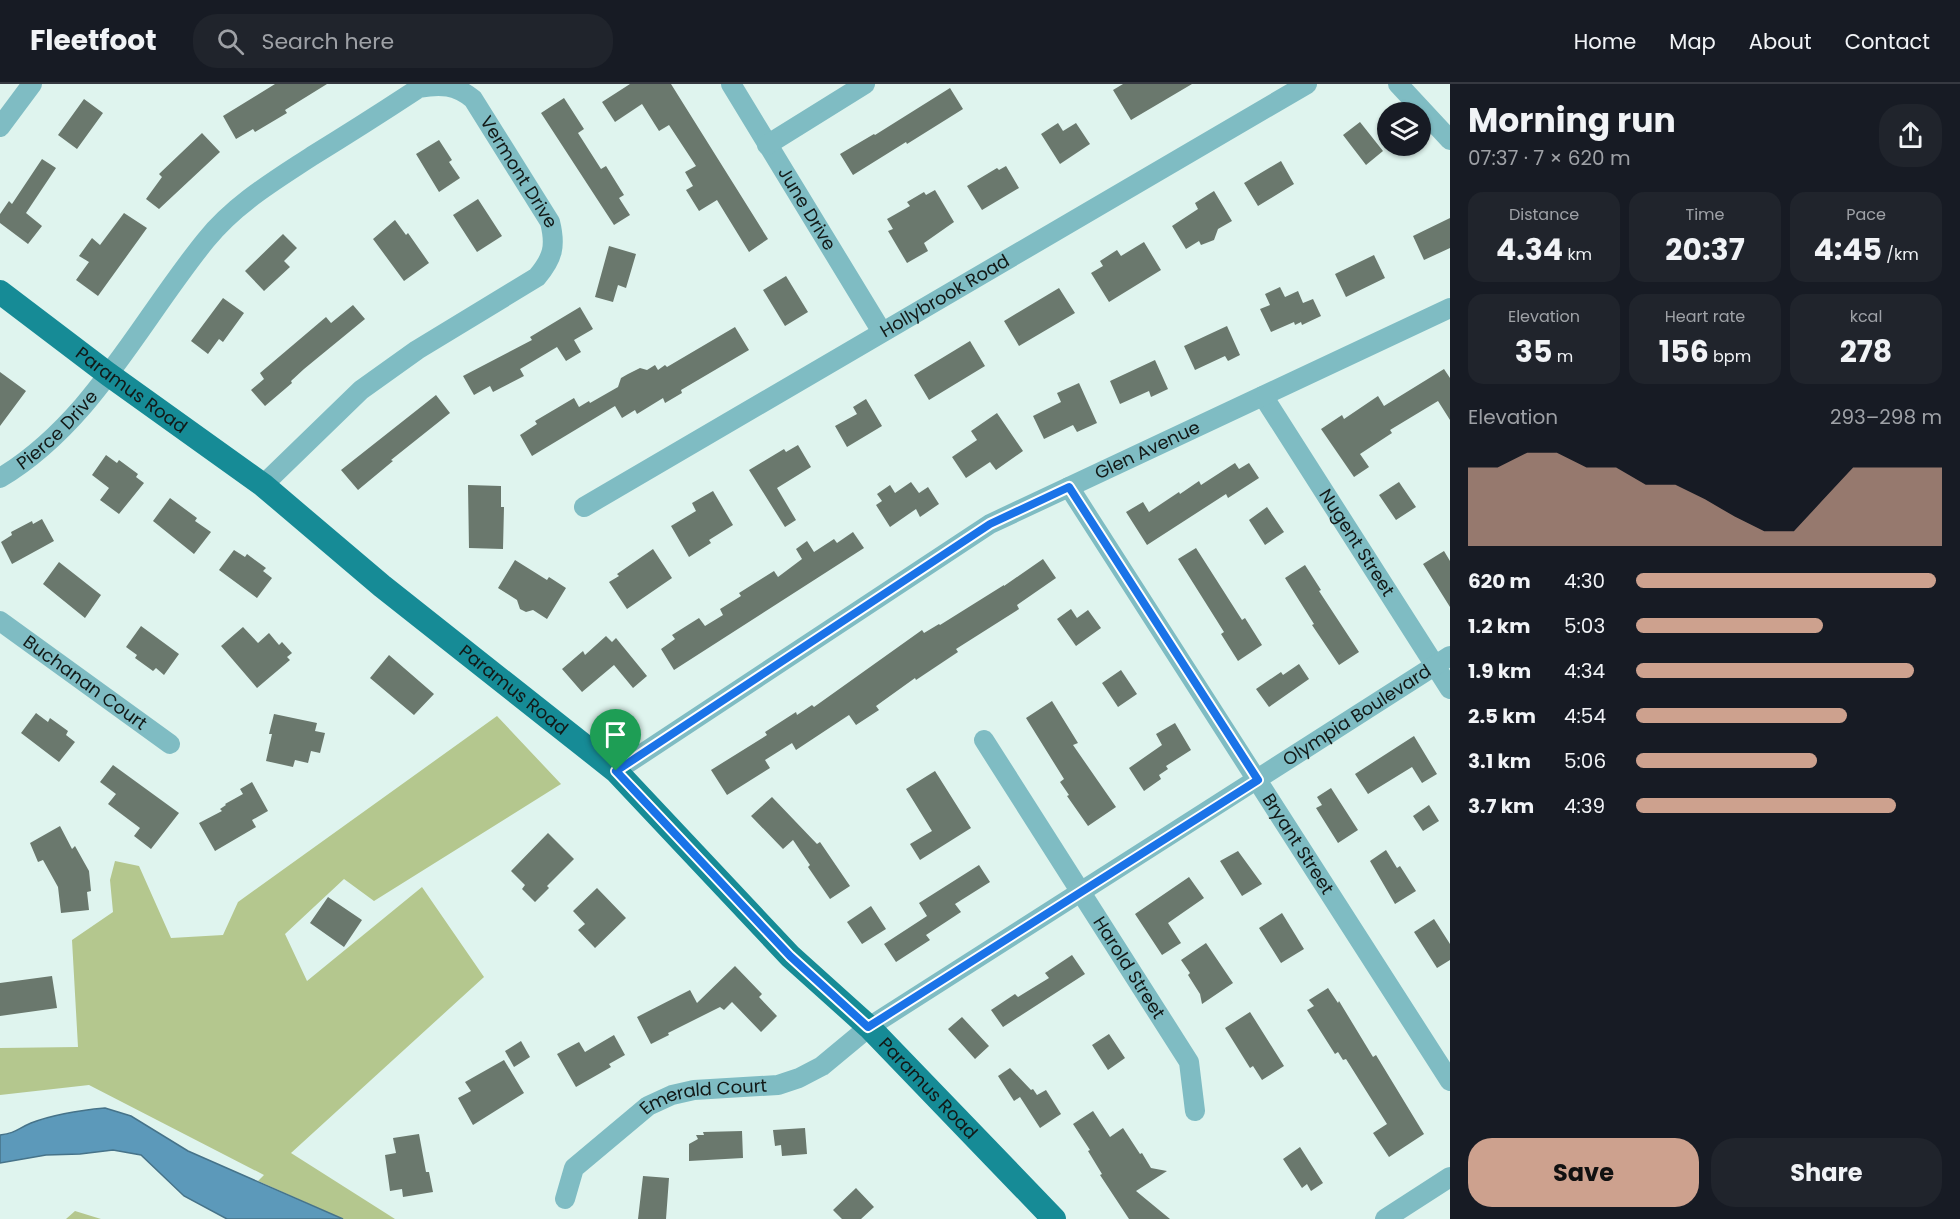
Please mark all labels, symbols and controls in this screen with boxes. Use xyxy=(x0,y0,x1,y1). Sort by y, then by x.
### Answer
search box xyxy=(193,14,613,68)
text: Fleetfoot xyxy=(30,21,157,60)
icon: search xyxy=(214,25,247,58)
text: Search here xyxy=(262,26,394,57)
text: Home xyxy=(1574,27,1636,56)
text: Map xyxy=(1669,27,1716,56)
text: About xyxy=(1749,27,1812,56)
text: Contact xyxy=(1845,27,1930,56)
text: Morning run xyxy=(1468,97,1676,144)
map controls xyxy=(1377,102,1431,156)
button: layers xyxy=(1377,102,1431,156)
button: share xyxy=(1879,104,1942,167)
street label: Vermont Drive xyxy=(474,111,564,233)
text: 07:37 · 7 × 620 m xyxy=(1468,144,1631,172)
street label: June Drive xyxy=(772,162,842,255)
text: Distance xyxy=(1509,203,1579,226)
text: Time xyxy=(1686,203,1725,226)
text: Pace xyxy=(1846,203,1886,226)
text: 4.34 xyxy=(1496,228,1563,271)
text: 20:37 xyxy=(1665,228,1745,271)
text: 4:45 xyxy=(1813,228,1882,271)
text: km xyxy=(1563,243,1592,266)
text: /km xyxy=(1882,243,1919,266)
street label: Hollybrook Road xyxy=(875,248,1014,343)
text: Elevation xyxy=(1508,305,1580,328)
text: Heart rate xyxy=(1665,305,1745,328)
text: kcal xyxy=(1850,305,1882,328)
text: 35 xyxy=(1515,330,1552,373)
text: 156 xyxy=(1659,330,1709,373)
text: 278 xyxy=(1840,330,1892,373)
street label: Paramus Road xyxy=(71,341,193,439)
text: m xyxy=(1552,345,1573,368)
text: bpm xyxy=(1709,345,1751,368)
street label: Pierce Drive xyxy=(11,385,103,475)
text: Elevation xyxy=(1468,403,1558,431)
text: 293–298 m xyxy=(1830,403,1942,431)
street label: Glen Avenue xyxy=(1090,414,1204,485)
street label: Nugent Street xyxy=(1313,484,1401,601)
text: 620 m xyxy=(1468,567,1531,595)
text: 4:30 xyxy=(1564,567,1605,595)
text: 1.2 km xyxy=(1468,612,1530,640)
text: 5:03 xyxy=(1564,612,1605,640)
street label: Buchanan Court xyxy=(18,629,152,736)
street label: Paramus Road xyxy=(454,639,574,741)
text: 1.9 km xyxy=(1468,657,1531,685)
text: 4:34 xyxy=(1564,657,1605,685)
street label: Olympia Boulevard xyxy=(1278,658,1436,772)
text: 2.5 km xyxy=(1468,702,1536,730)
text: 4:54 xyxy=(1564,702,1606,730)
pin xyxy=(590,709,641,771)
icon: arrive xyxy=(599,718,632,751)
text: 3.1 km xyxy=(1468,747,1531,775)
text: 5:06 xyxy=(1564,747,1606,775)
street label: Bryant Street xyxy=(1257,788,1340,899)
text: 3.7 km xyxy=(1468,792,1534,820)
text: 4:39 xyxy=(1564,792,1605,820)
street label: Harold Street xyxy=(1087,911,1171,1024)
street label: Paramus Road xyxy=(873,1032,983,1144)
street label: Emerald Court xyxy=(634,1073,768,1120)
button: Save xyxy=(1468,1138,1699,1207)
button: Share xyxy=(1711,1138,1942,1207)

